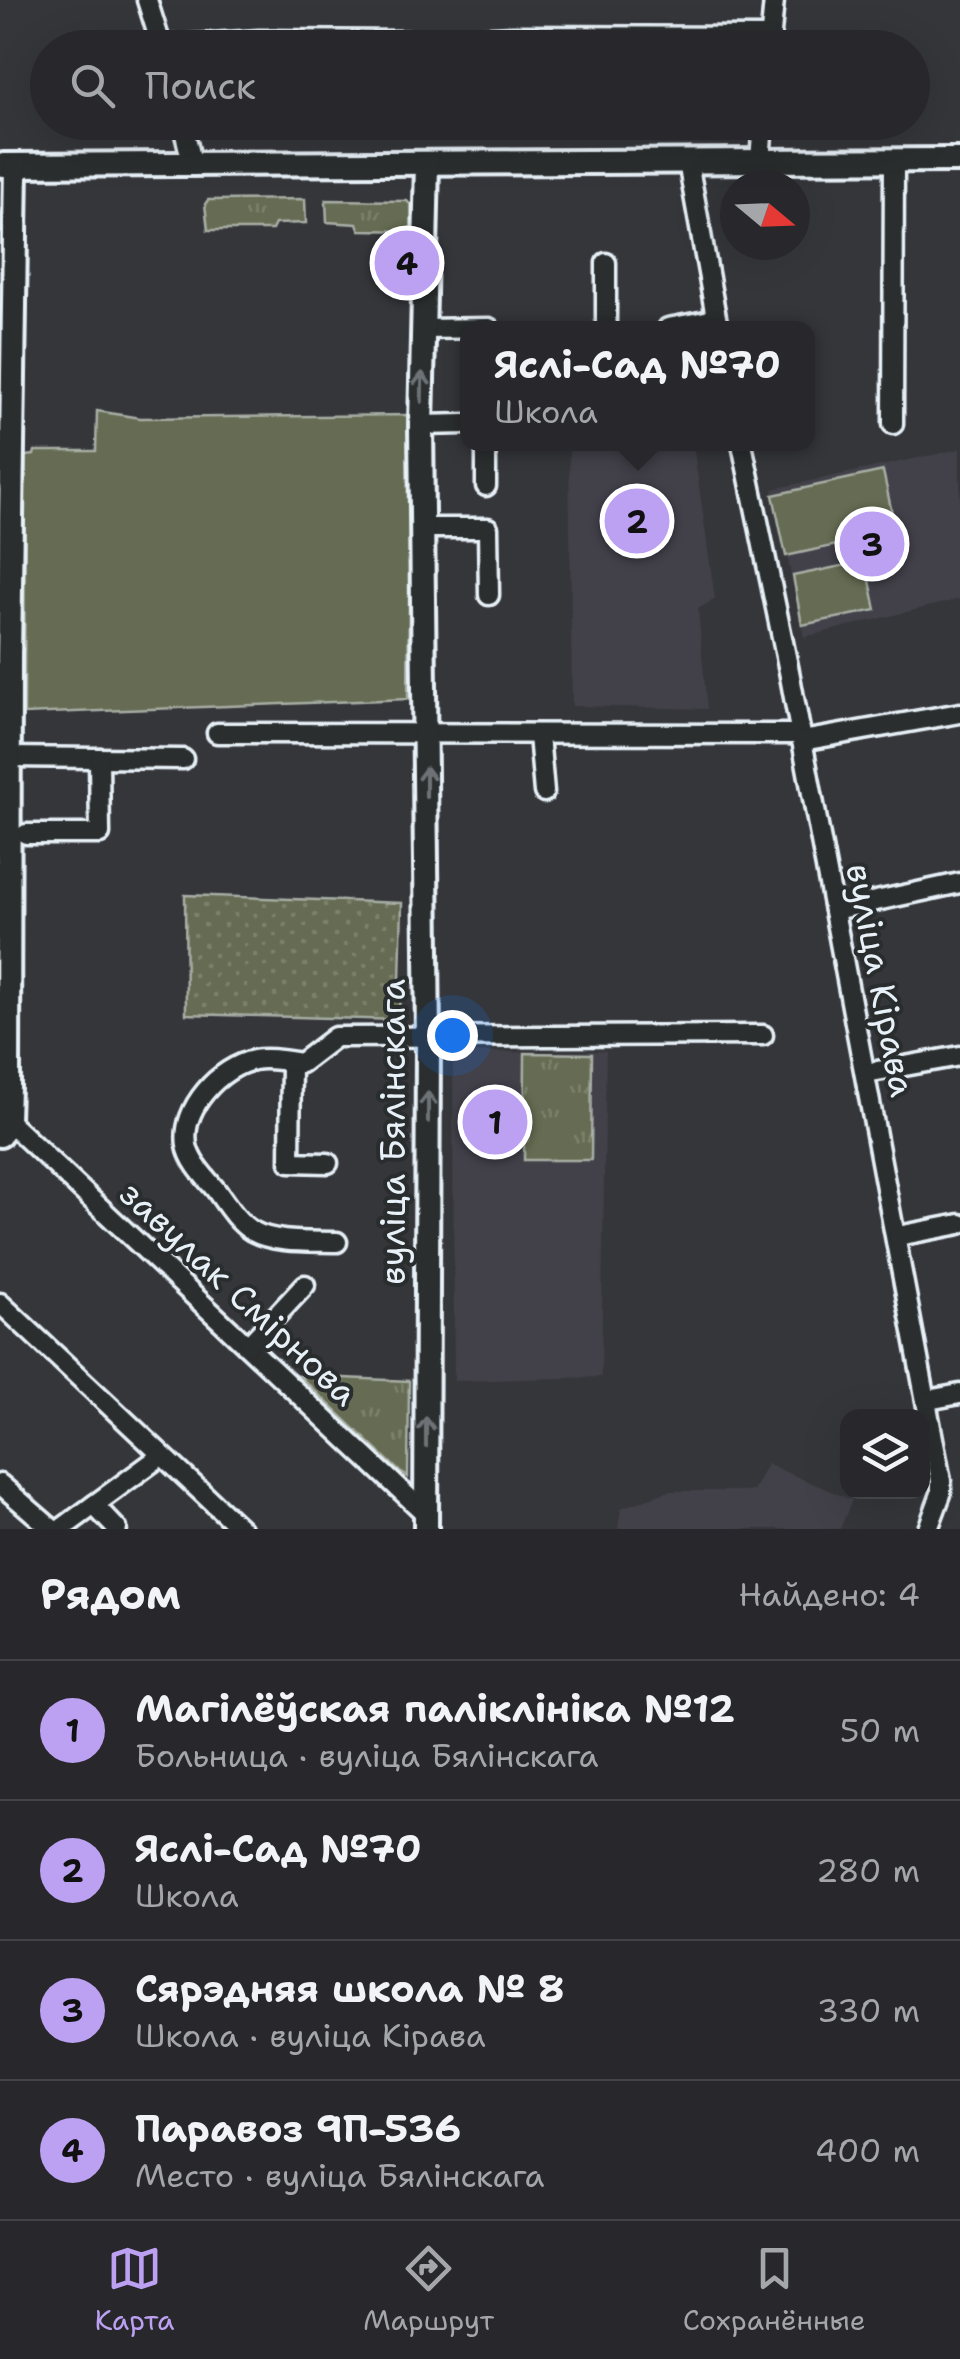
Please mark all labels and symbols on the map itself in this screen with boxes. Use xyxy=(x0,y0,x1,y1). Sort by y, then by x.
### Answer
north arrow xyxy=(720,170,810,260)
pin: 4 xyxy=(374,226,440,300)
one-way arrow xyxy=(413,371,432,403)
pin: 2 xyxy=(604,484,670,558)
pin: 3 xyxy=(840,506,904,582)
one-way arrow xyxy=(416,766,436,798)
street label: вуліца Кірава xyxy=(835,859,927,1101)
street label: вуліца Бялінскага xyxy=(369,979,416,1285)
your location xyxy=(427,1010,478,1061)
pin: 1 xyxy=(462,1084,528,1160)
one-way arrow xyxy=(418,1091,438,1124)
street label: завулак Смірнова xyxy=(110,1170,368,1416)
one-way arrow xyxy=(416,1416,436,1448)

